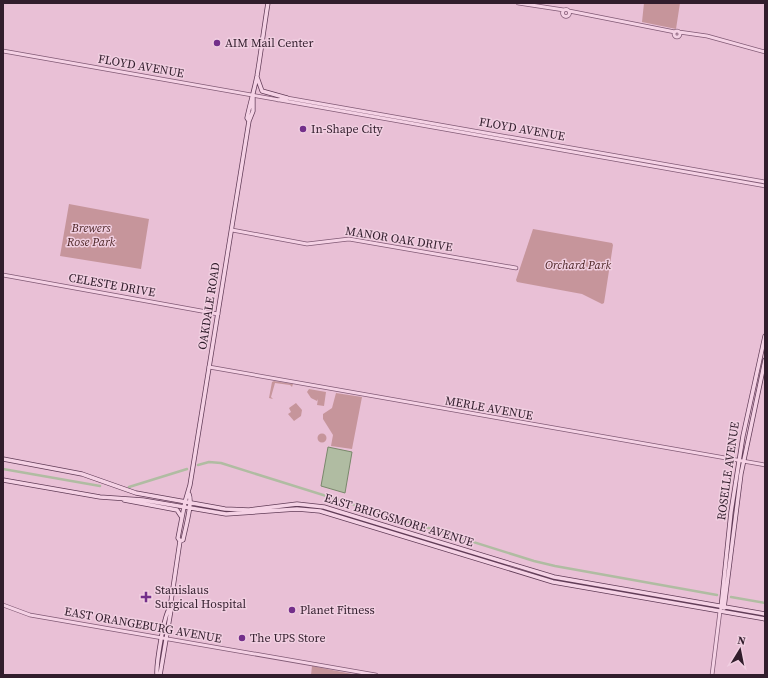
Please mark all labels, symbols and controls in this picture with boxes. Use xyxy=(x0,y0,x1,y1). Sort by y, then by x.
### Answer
place label: AIM Mail Center xyxy=(225,35,314,51)
marker: AIM Mail Center xyxy=(212,38,222,48)
street label: FLOYD AVENUE xyxy=(97,51,185,81)
street label: FLOYD AVENUE xyxy=(478,114,566,144)
place label: In-Shape City xyxy=(311,121,384,137)
marker: In-Shape City xyxy=(298,124,308,134)
park label: Brewers Rose Park xyxy=(66,220,116,250)
street label: MANOR OAK DRIVE xyxy=(344,223,454,255)
park label: Orchard Park xyxy=(545,257,611,273)
street label: OAKDALE ROAD xyxy=(194,261,224,351)
street label: CELESTE DRIVE xyxy=(67,269,157,301)
street label: MERLE AVENUE xyxy=(444,392,534,424)
street label: ROSELLE AVENUE xyxy=(713,421,743,521)
street label: EAST BRIGGSMORE AVENUE xyxy=(322,490,476,550)
place label: Stanislaus Surgical Hospital xyxy=(155,582,247,612)
marker: Stanislaus Surgical Hospital xyxy=(140,591,152,603)
place label: Planet Fitness xyxy=(300,602,375,618)
street label: EAST ORANGEBURG AVENUE xyxy=(63,603,223,647)
marker: Planet Fitness xyxy=(287,605,297,615)
place label: The UPS Store xyxy=(250,630,326,646)
north arrow xyxy=(720,630,760,670)
marker: The UPS Store xyxy=(237,633,247,643)
text: N xyxy=(736,633,747,649)

